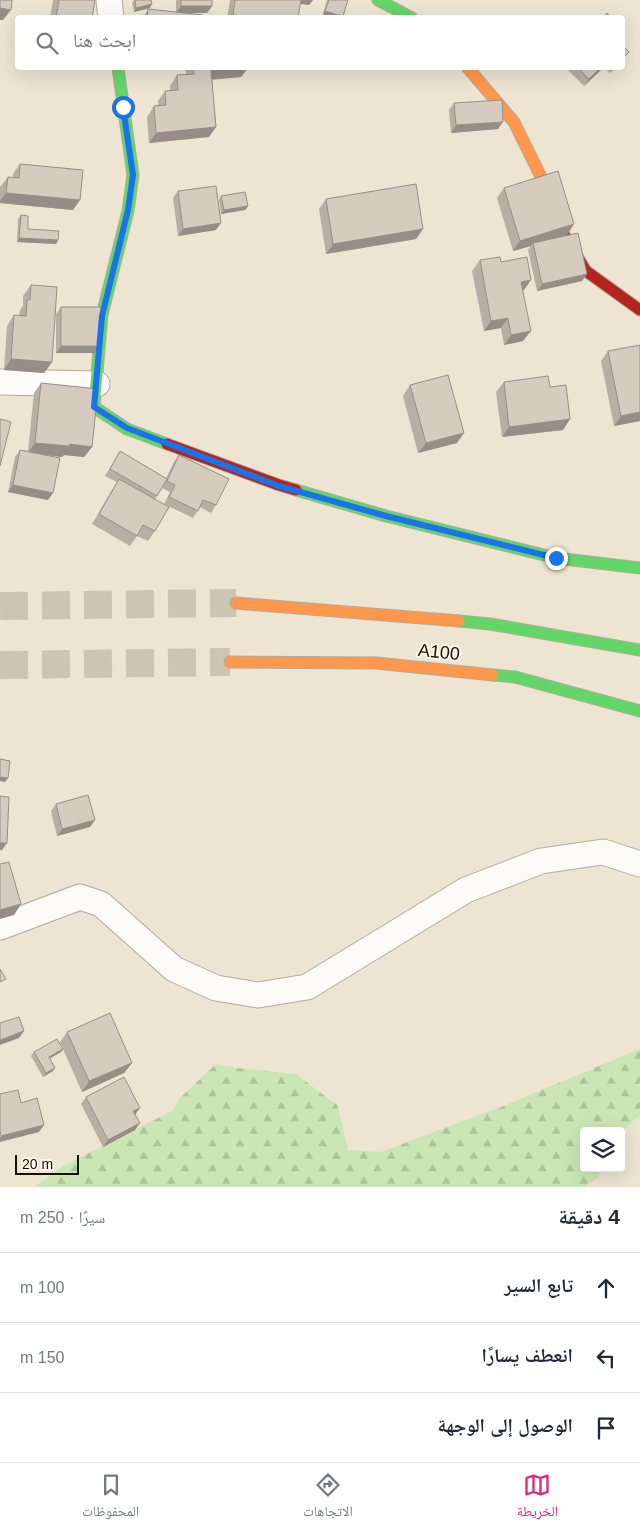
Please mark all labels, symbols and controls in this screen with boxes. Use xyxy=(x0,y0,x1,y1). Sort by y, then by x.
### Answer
search box xyxy=(15,15,625,70)
icon: search xyxy=(33,29,61,57)
text: ابحث هنا xyxy=(73,30,136,51)
route start xyxy=(112,96,135,119)
route end xyxy=(545,547,568,570)
street label: A100 xyxy=(417,640,461,664)
map controls xyxy=(580,1127,625,1172)
button: layers xyxy=(580,1127,625,1172)
scale bar xyxy=(15,1152,79,1175)
text: 20 m xyxy=(22,1156,53,1172)
text: 4 دقيقة xyxy=(558,1205,620,1228)
text: سيرًا · 250 m xyxy=(20,1209,105,1226)
icon: ahead xyxy=(592,1274,620,1302)
text: تابع السير xyxy=(504,1275,573,1296)
text: 100 m xyxy=(20,1279,64,1296)
icon: left xyxy=(592,1344,620,1372)
text: انعطف يسارًا xyxy=(482,1345,573,1366)
text: 150 m xyxy=(20,1349,64,1366)
icon: arrive xyxy=(592,1414,620,1442)
text: الوصول إلى الوجهة xyxy=(437,1415,573,1436)
tab: المحفوظات xyxy=(82,1471,139,1525)
tab: الاتجاهات xyxy=(303,1471,353,1525)
tab: الخريطة xyxy=(517,1471,558,1525)

